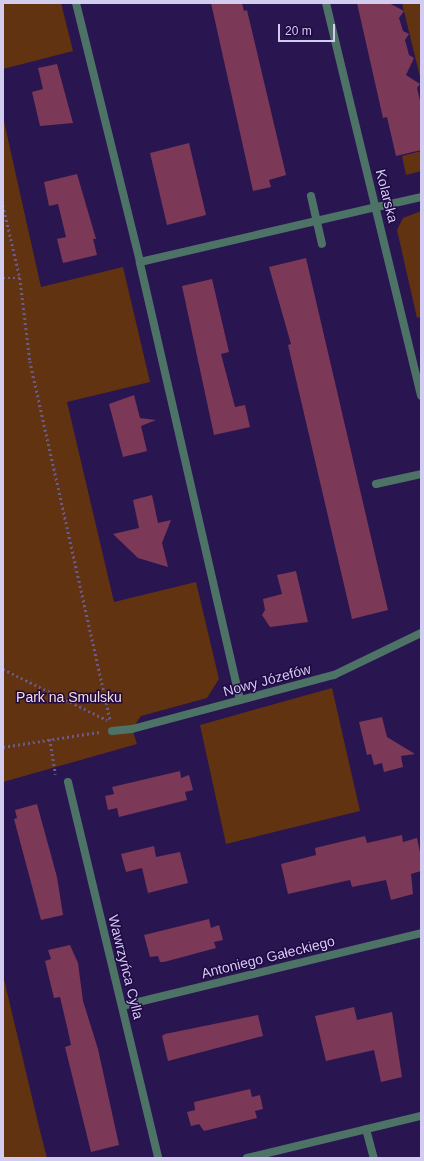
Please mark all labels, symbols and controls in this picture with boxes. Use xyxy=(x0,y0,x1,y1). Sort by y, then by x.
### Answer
scale bar xyxy=(280,16,337,42)
text: 20 m xyxy=(285,24,312,38)
street label: Kolarska xyxy=(372,168,402,224)
street label: Nowy Józefów xyxy=(221,660,313,700)
park label: Park na Smulsku xyxy=(16,689,122,705)
street label: Wawrzyńca Cylla xyxy=(105,913,147,1021)
street label: Antoniego Gałeckiego xyxy=(200,932,336,982)

